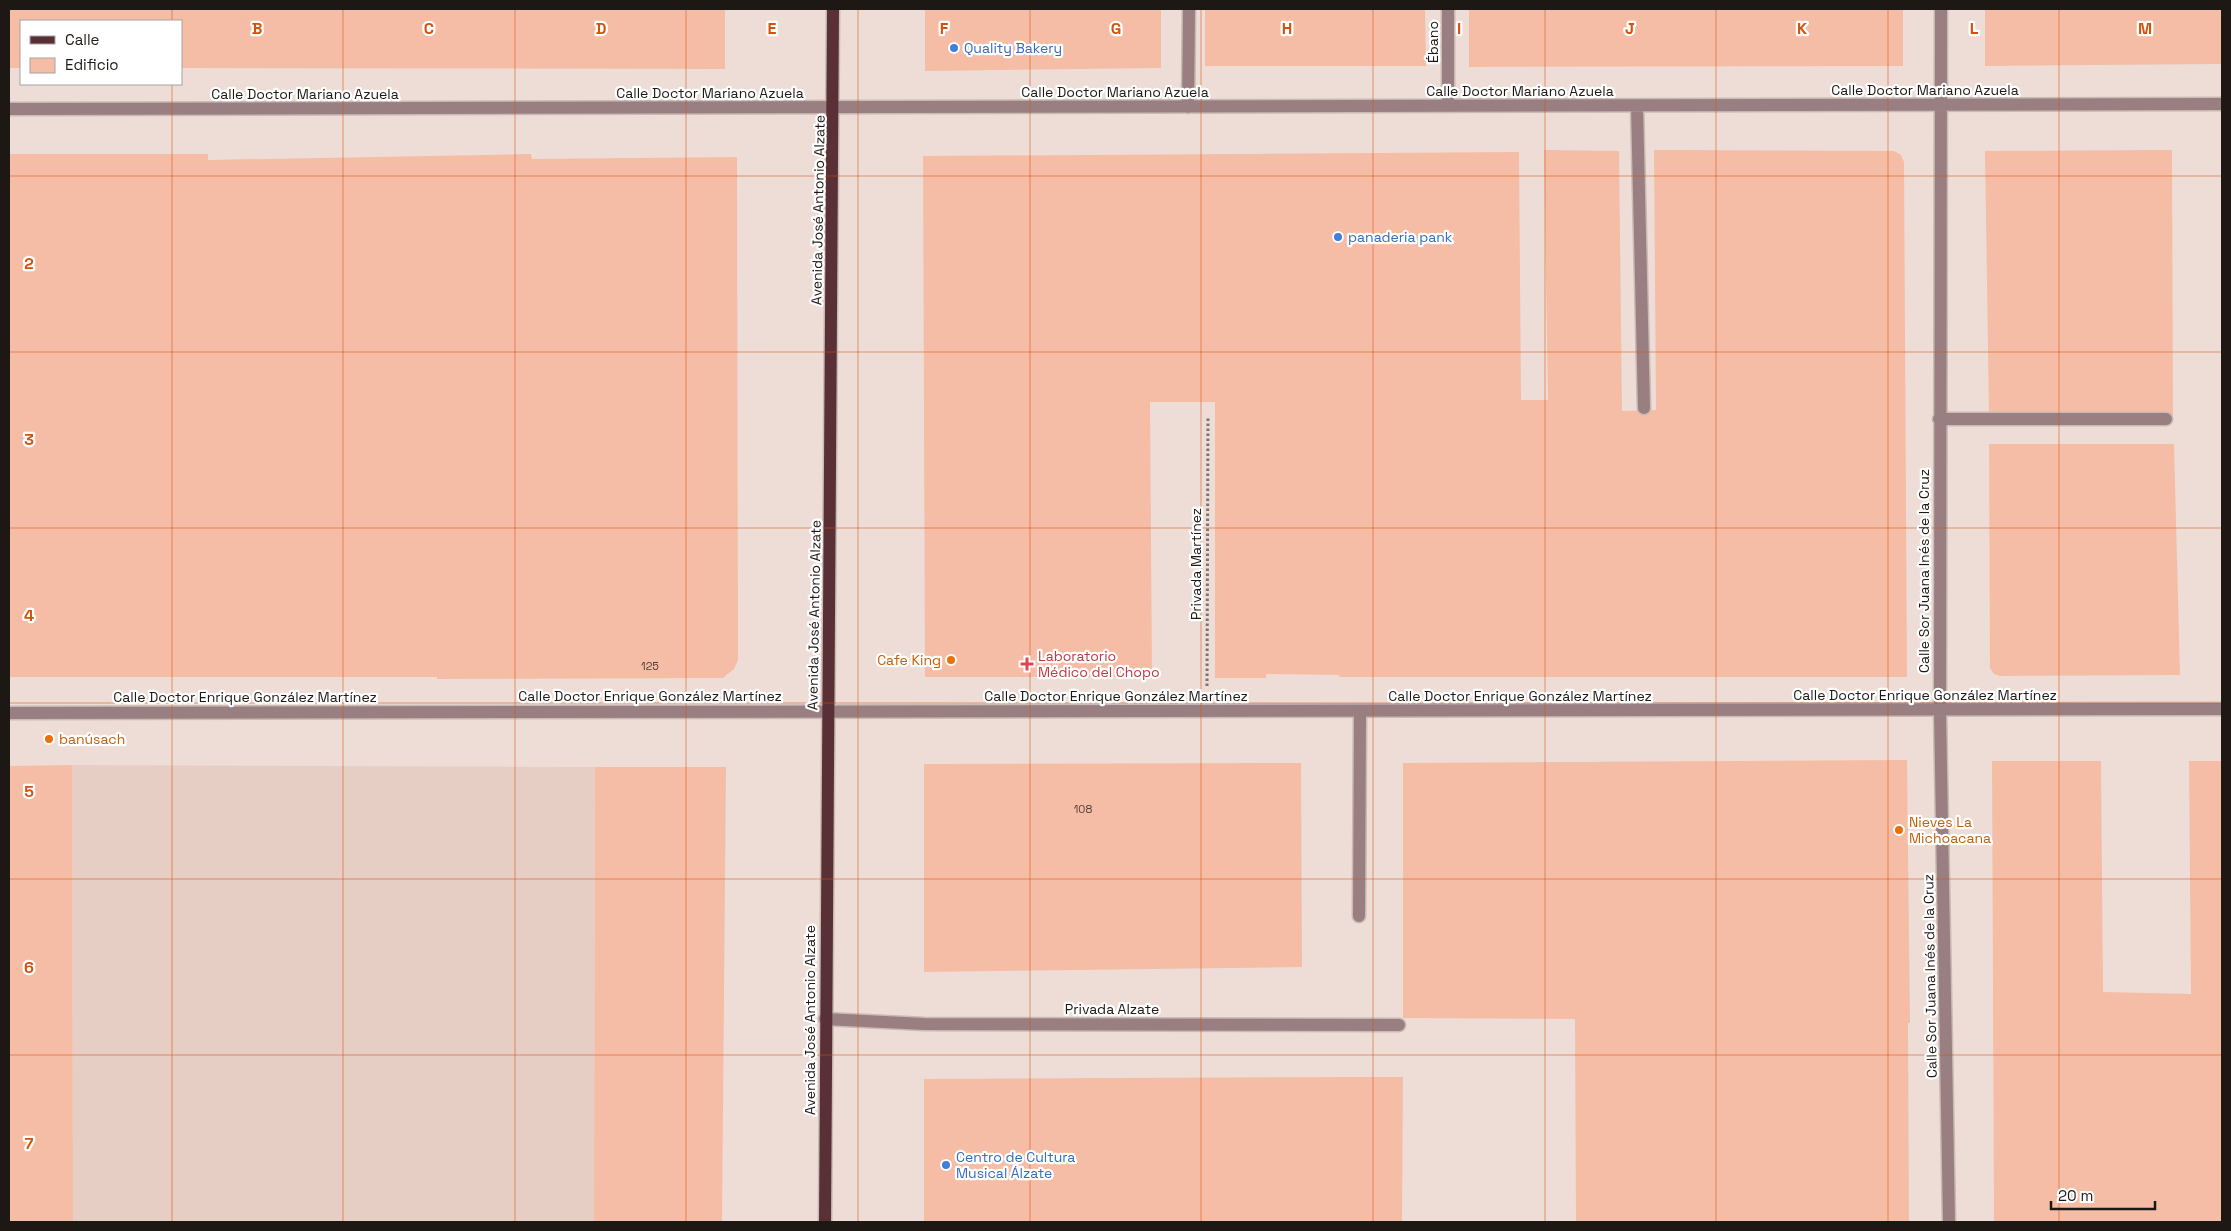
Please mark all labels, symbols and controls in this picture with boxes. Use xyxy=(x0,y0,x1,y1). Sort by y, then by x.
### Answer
text: B xyxy=(252,18,262,39)
text: C xyxy=(424,18,434,39)
text: D xyxy=(596,18,606,39)
text: E xyxy=(768,18,777,39)
text: F xyxy=(940,18,949,39)
text: G xyxy=(1111,18,1121,39)
text: H xyxy=(1282,18,1292,39)
text: I xyxy=(1457,18,1461,39)
text: J xyxy=(1625,18,1635,39)
text: K xyxy=(1797,18,1807,39)
text: L xyxy=(1970,18,1979,39)
text: M xyxy=(2138,18,2152,39)
legend xyxy=(20,20,182,85)
street label: Ébano xyxy=(1424,21,1442,63)
text: Calle xyxy=(65,30,100,49)
place label: Quality Bakery xyxy=(964,39,1062,57)
marker: Quality Bakery xyxy=(948,42,960,54)
text: Edificio xyxy=(65,55,119,74)
street label: Calle Doctor Mariano Azuela xyxy=(1831,81,2019,99)
street label: Calle Doctor Mariano Azuela xyxy=(1426,82,1614,100)
street label: Calle Doctor Mariano Azuela xyxy=(1021,83,1209,101)
street label: Calle Doctor Mariano Azuela xyxy=(616,84,804,102)
street label: Calle Doctor Mariano Azuela xyxy=(211,85,399,103)
street label: Avenida José Antonio Alzate xyxy=(807,115,829,305)
place label: panaderia pank xyxy=(1348,228,1453,246)
marker: panaderia pank xyxy=(1332,231,1344,243)
text: 2 xyxy=(24,253,34,274)
text: 3 xyxy=(24,429,34,450)
street label: Calle Sor Juana Inés de la Cruz xyxy=(1915,469,1933,673)
street label: Privada Martínez xyxy=(1187,508,1205,620)
street label: Avenida José Antonio Alzate xyxy=(803,520,825,710)
text: 4 xyxy=(24,605,34,626)
place label: Laboratorio Médico del Chopo xyxy=(1038,647,1160,681)
place label: Cafe King xyxy=(877,651,941,669)
marker: Cafe King xyxy=(945,654,957,666)
marker: Laboratorio Médico del Chopo xyxy=(1020,657,1034,671)
house number: 125 xyxy=(641,659,659,673)
street label: Calle Doctor Enrique González Martínez xyxy=(1793,686,2057,704)
street label: Calle Doctor Enrique González Martínez xyxy=(518,687,782,705)
street label: Calle Doctor Enrique González Martínez xyxy=(984,687,1248,705)
street label: Calle Doctor Enrique González Martínez xyxy=(1388,687,1652,705)
street label: Calle Doctor Enrique González Martínez xyxy=(113,688,377,706)
place label: banúsach xyxy=(59,730,125,748)
marker: banúsach xyxy=(43,733,55,745)
text: 5 xyxy=(24,781,34,802)
house number: 108 xyxy=(1074,802,1092,816)
place label: Nieves La Michoacana xyxy=(1909,813,1991,847)
marker: Nieves La Michoacana xyxy=(1893,824,1905,836)
street label: Calle Sor Juana Inés de la Cruz xyxy=(1919,874,1941,1078)
street label: Avenida José Antonio Alzate xyxy=(801,925,819,1115)
text: 6 xyxy=(24,957,34,978)
street label: Privada Alzate xyxy=(1065,1000,1159,1018)
text: 7 xyxy=(25,1133,34,1154)
place label: Centro de Cultura Musical Álzate xyxy=(956,1148,1075,1182)
marker: Centro de Cultura Musical Álzate xyxy=(940,1159,952,1171)
scale bar xyxy=(2051,1178,2155,1210)
text: 20 m xyxy=(2058,1186,2093,1205)

